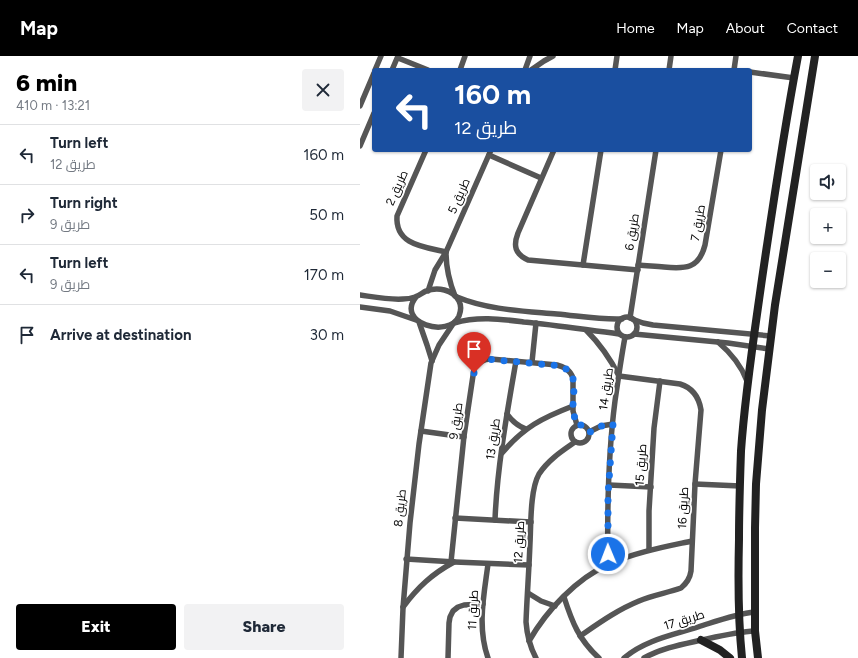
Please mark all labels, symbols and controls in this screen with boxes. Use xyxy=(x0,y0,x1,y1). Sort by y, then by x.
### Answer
text: Map xyxy=(20,17,58,40)
text: Home xyxy=(616,20,655,37)
text: Map xyxy=(677,20,704,37)
text: About xyxy=(726,20,765,37)
text: Contact xyxy=(787,20,838,37)
text: 6 min xyxy=(16,68,77,97)
button: close xyxy=(302,69,344,111)
text: 160 m xyxy=(454,77,531,111)
icon: left xyxy=(388,84,440,136)
text: 410 m · 13:21 xyxy=(16,98,90,113)
text: طريق 12 xyxy=(454,117,517,139)
text: Turn left xyxy=(50,134,108,152)
icon: left xyxy=(16,144,38,166)
text: 160 m xyxy=(303,146,344,164)
text: طريق 12 xyxy=(50,157,96,172)
map controls xyxy=(810,164,846,288)
button: sound xyxy=(810,164,846,200)
street label: طريق 2 xyxy=(383,168,411,208)
street label: طريق 5 xyxy=(445,176,473,216)
text: Turn right xyxy=(50,194,118,212)
icon: right xyxy=(16,204,38,226)
street label: طريق 7 xyxy=(688,204,708,242)
text: 50 m xyxy=(309,206,344,224)
button: + xyxy=(810,208,846,244)
street label: طريق 6 xyxy=(622,212,642,251)
text: طريق 9 xyxy=(50,217,90,232)
button: − xyxy=(810,252,846,288)
text: Turn left xyxy=(50,254,108,272)
icon: left xyxy=(16,264,38,286)
text: 170 m xyxy=(304,266,344,284)
text: طريق 9 xyxy=(50,277,90,292)
icon: arrive xyxy=(16,324,38,346)
text: Arrive at destination xyxy=(50,326,191,344)
text: 30 m xyxy=(310,326,344,344)
pin xyxy=(457,332,491,373)
icon: arrive xyxy=(463,338,485,360)
street label: طريق 14 xyxy=(596,367,616,411)
street label: طريق 9 xyxy=(446,402,466,440)
street label: طريق 13 xyxy=(483,417,503,461)
street label: طريق 15 xyxy=(633,443,649,487)
street label: طريق 16 xyxy=(675,487,691,529)
street label: طريق 8 xyxy=(391,488,409,528)
street label: طريق 12 xyxy=(511,521,527,563)
position arrow xyxy=(587,533,629,575)
street label: طريق 11 xyxy=(465,589,481,630)
button: Exit xyxy=(16,604,176,650)
button: Share xyxy=(184,604,344,650)
street label: طريق 17 xyxy=(662,607,706,633)

